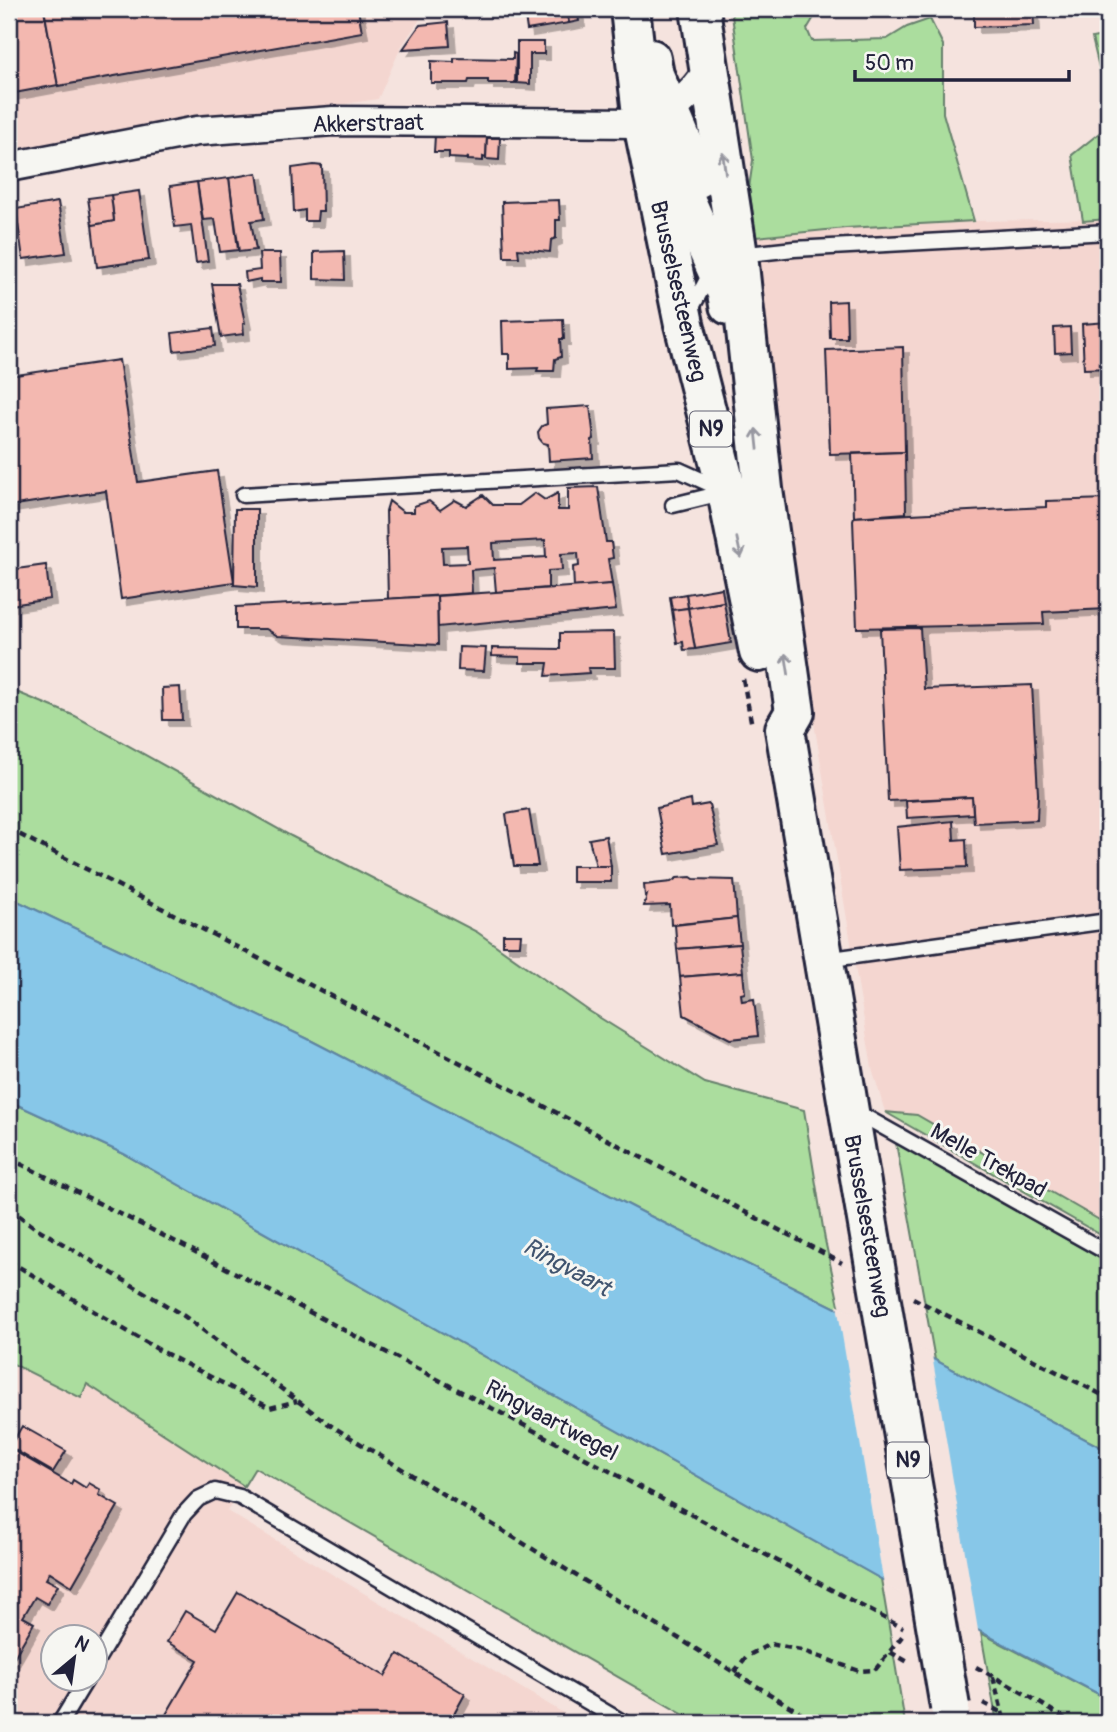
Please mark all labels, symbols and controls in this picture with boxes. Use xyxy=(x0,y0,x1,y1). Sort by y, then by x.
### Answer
scale bar xyxy=(855,38,1068,82)
text: 50 m xyxy=(865,50,914,77)
street label: Akkerstraat xyxy=(312,108,425,139)
one-way arrow xyxy=(718,152,731,175)
street label: Brusselsesteenweg xyxy=(644,198,713,385)
road number: N9 xyxy=(690,412,732,446)
one-way arrow xyxy=(751,428,764,451)
one-way arrow xyxy=(733,536,746,559)
one-way arrow xyxy=(780,653,793,676)
street label: Melle Trekpad xyxy=(925,1117,1052,1204)
street label: Brusselsesteenweg xyxy=(837,1132,898,1320)
water label: Ringvaart xyxy=(518,1232,617,1304)
street label: Ringvaartwegel xyxy=(480,1373,623,1468)
road number: N9 xyxy=(887,1442,929,1478)
north arrow xyxy=(38,1624,108,1694)
text: N xyxy=(70,1630,93,1658)

